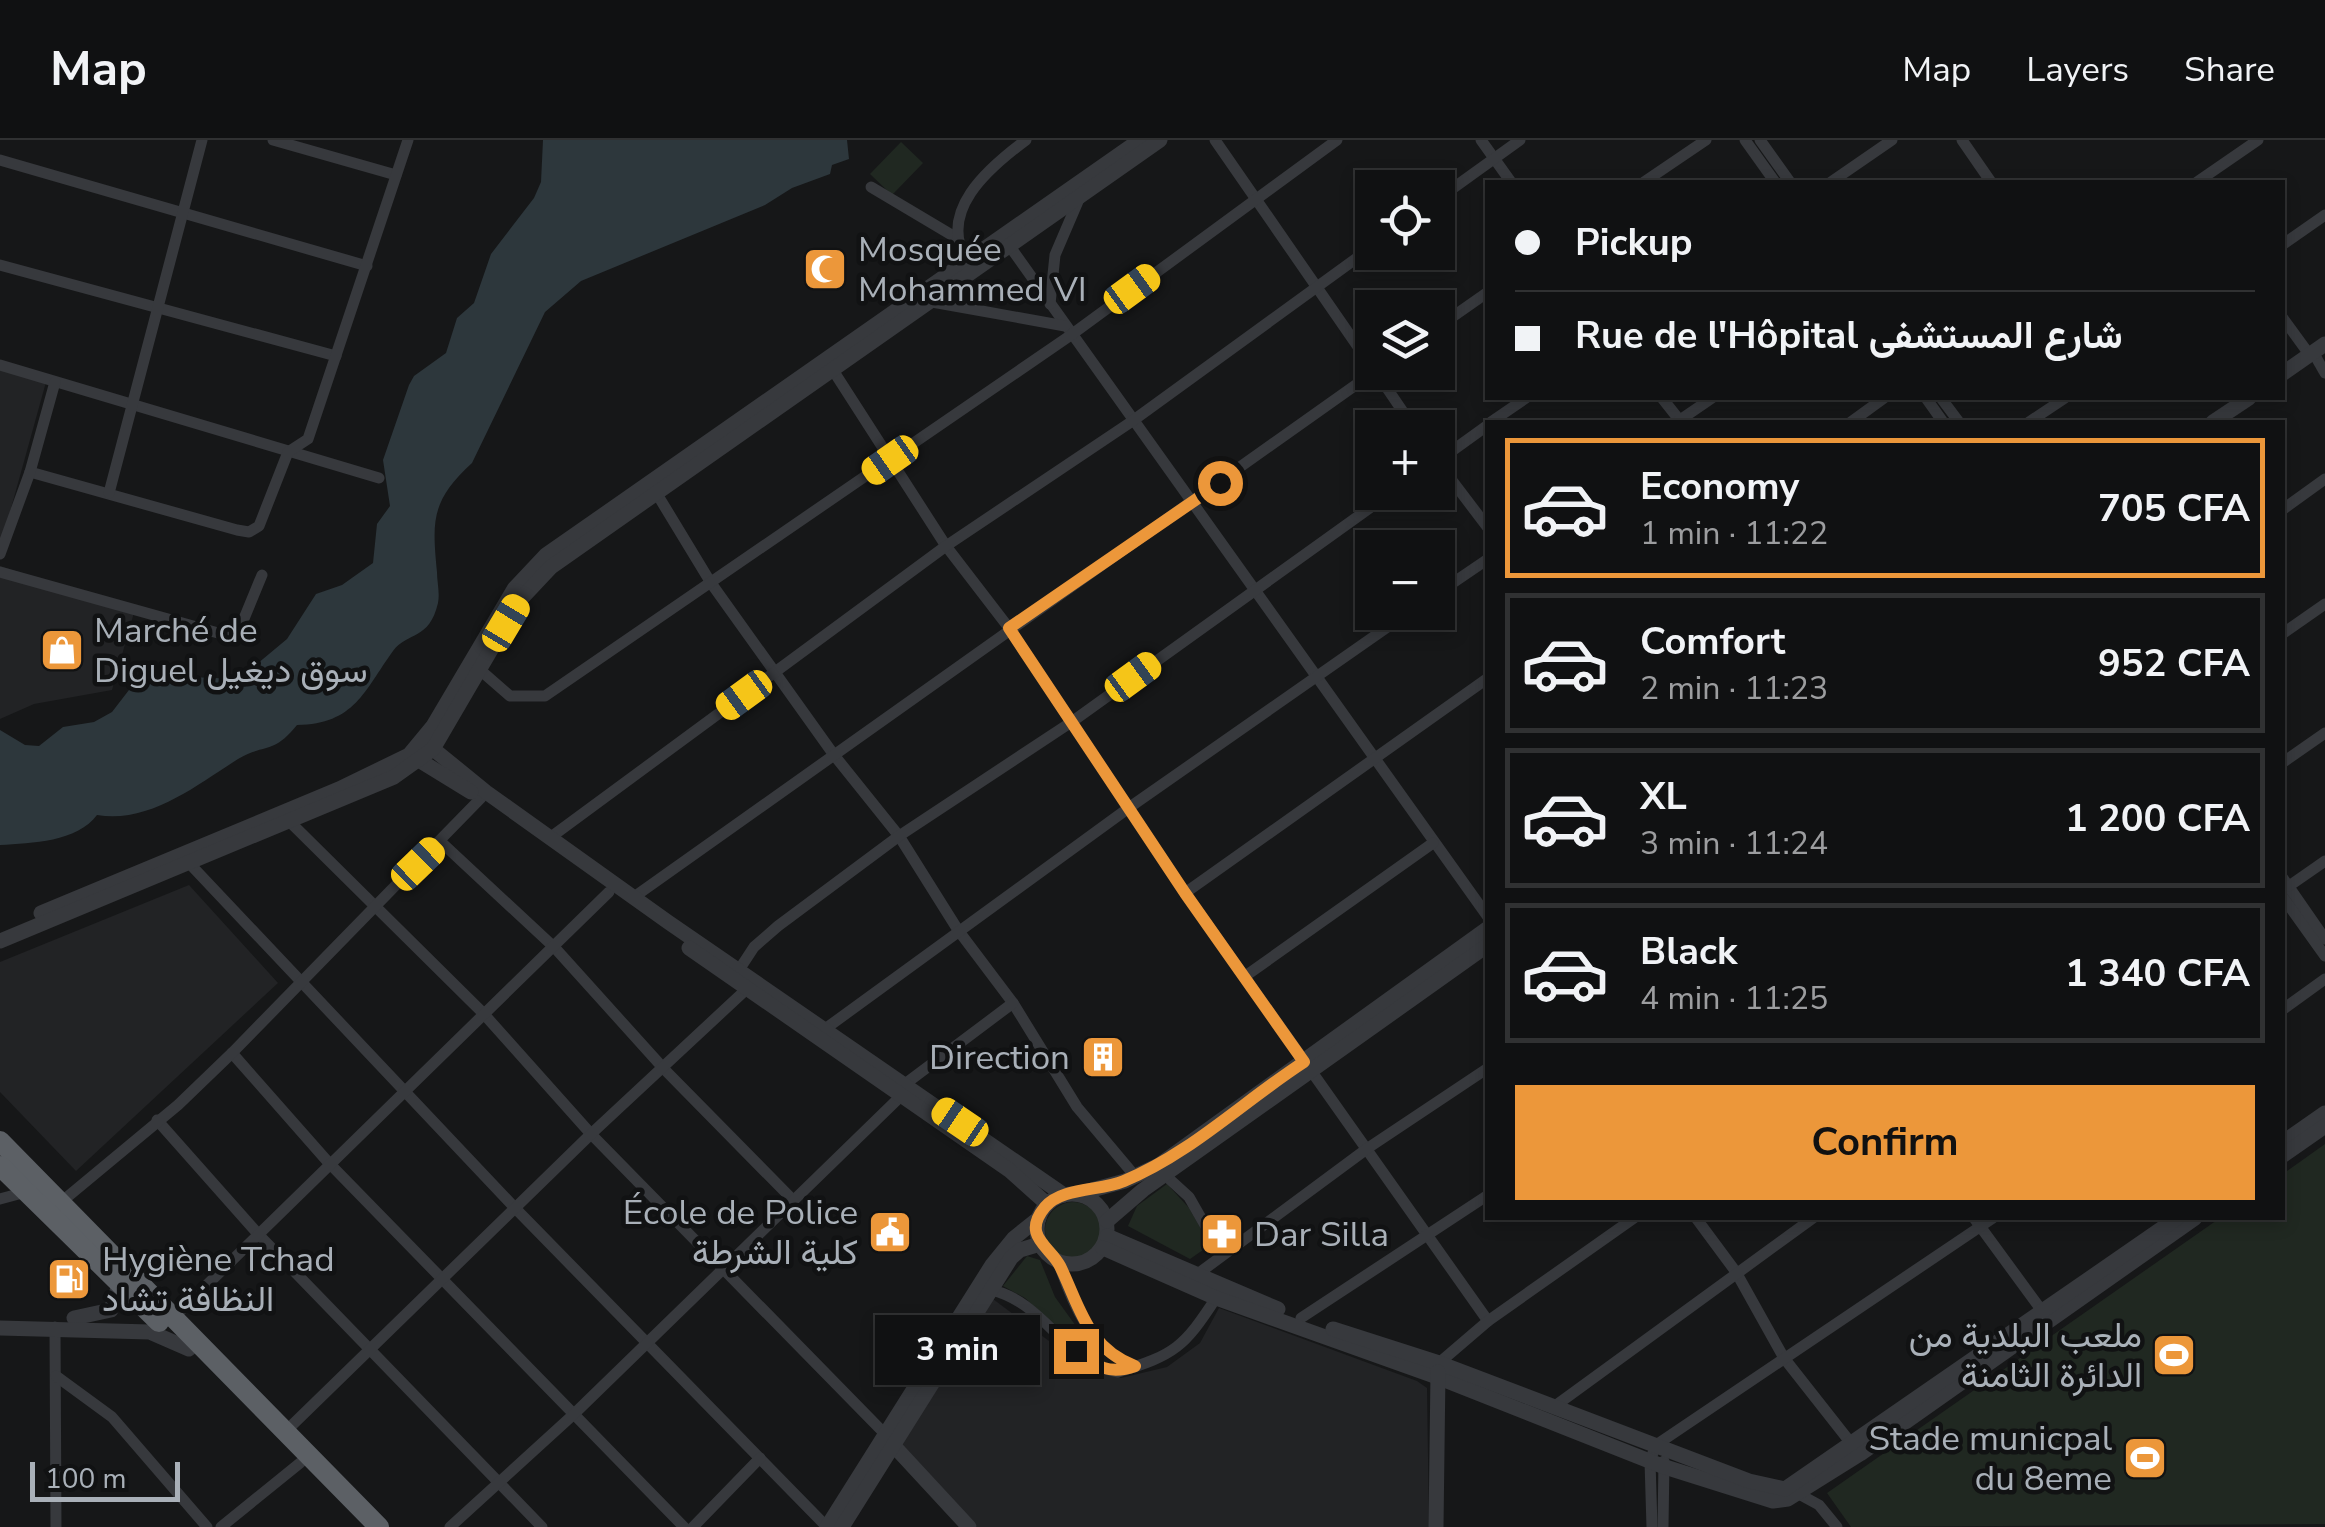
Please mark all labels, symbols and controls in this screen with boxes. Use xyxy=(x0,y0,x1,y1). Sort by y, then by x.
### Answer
text: Map xyxy=(50,36,147,102)
text: Map xyxy=(1902,46,1971,93)
text: Layers xyxy=(2026,46,2129,93)
text: Share xyxy=(2184,46,2275,93)
map controls xyxy=(1355,170,1455,630)
button: locate xyxy=(1355,170,1455,270)
text: Pickup xyxy=(1575,217,1693,268)
place label: Mosquée Mohammed VI xyxy=(858,226,1087,313)
mosque icon: Mosquée Mohammed VI xyxy=(802,246,848,292)
car xyxy=(1099,259,1165,319)
button: layers xyxy=(1355,290,1455,390)
text: Rue de l'Hôpital شارع المستشفى xyxy=(1575,310,2123,361)
button: + xyxy=(1355,410,1455,510)
car xyxy=(857,431,923,489)
route start xyxy=(1198,461,1243,506)
text: Economy xyxy=(1640,461,1799,512)
icon: car xyxy=(1520,463,1610,553)
text: 705 CFA xyxy=(2098,483,2250,534)
text: 1 min · 11:22 xyxy=(1640,512,1828,555)
button: − xyxy=(1355,530,1455,630)
car xyxy=(478,590,534,656)
place label: Marché de Diguel سوق ديغيل xyxy=(94,607,368,694)
text: Comfort xyxy=(1640,616,1785,667)
icon: car xyxy=(1520,618,1610,708)
shop icon: Marché de Diguel سوق ديغيل xyxy=(39,627,85,673)
text: 952 CFA xyxy=(2098,638,2250,689)
car xyxy=(1100,647,1166,707)
car xyxy=(711,665,777,725)
text: 2 min · 11:23 xyxy=(1640,667,1828,710)
text: XL xyxy=(1640,771,1687,822)
icon: car xyxy=(1520,773,1610,863)
text: 1 200 CFA xyxy=(2065,793,2250,844)
text: 3 min · 11:24 xyxy=(1640,822,1828,865)
car xyxy=(386,832,450,896)
text: Black xyxy=(1640,926,1737,977)
icon: car xyxy=(1520,928,1610,1018)
text: 1 340 CFA xyxy=(2065,948,2250,999)
text: 4 min · 11:25 xyxy=(1640,977,1828,1020)
place label: Direction xyxy=(929,1034,1070,1081)
building icon: Direction xyxy=(1080,1034,1126,1080)
button: Confirm xyxy=(1515,1085,2255,1200)
car xyxy=(927,1093,993,1151)
place label: École de Police كلية الشرطة xyxy=(623,1189,858,1276)
public building icon: École de Police كلية الشرطة xyxy=(867,1209,913,1255)
pharmacy icon: Dar Silla xyxy=(1199,1211,1245,1257)
place label: Dar Silla xyxy=(1254,1211,1389,1258)
place label: Hygiène Tchad النظافة تشاد xyxy=(102,1236,335,1323)
fuel station icon: Hygiène Tchad النظافة تشاد xyxy=(46,1256,92,1302)
place label: ملعب البلدية من الدائرة الثامنة xyxy=(1909,1312,2142,1399)
callout: 3 min xyxy=(876,1316,1041,1386)
text: 3 min xyxy=(916,1328,999,1371)
route end xyxy=(1054,1329,1099,1374)
sports icon: ملعب البلدية من الدائرة الثامنة xyxy=(2151,1332,2197,1378)
place label: Stade municpal du 8eme xyxy=(1869,1415,2113,1502)
sports icon: Stade municpal du 8eme xyxy=(2122,1435,2168,1481)
scale bar xyxy=(30,1457,180,1502)
text: 100 m xyxy=(45,1460,127,1498)

